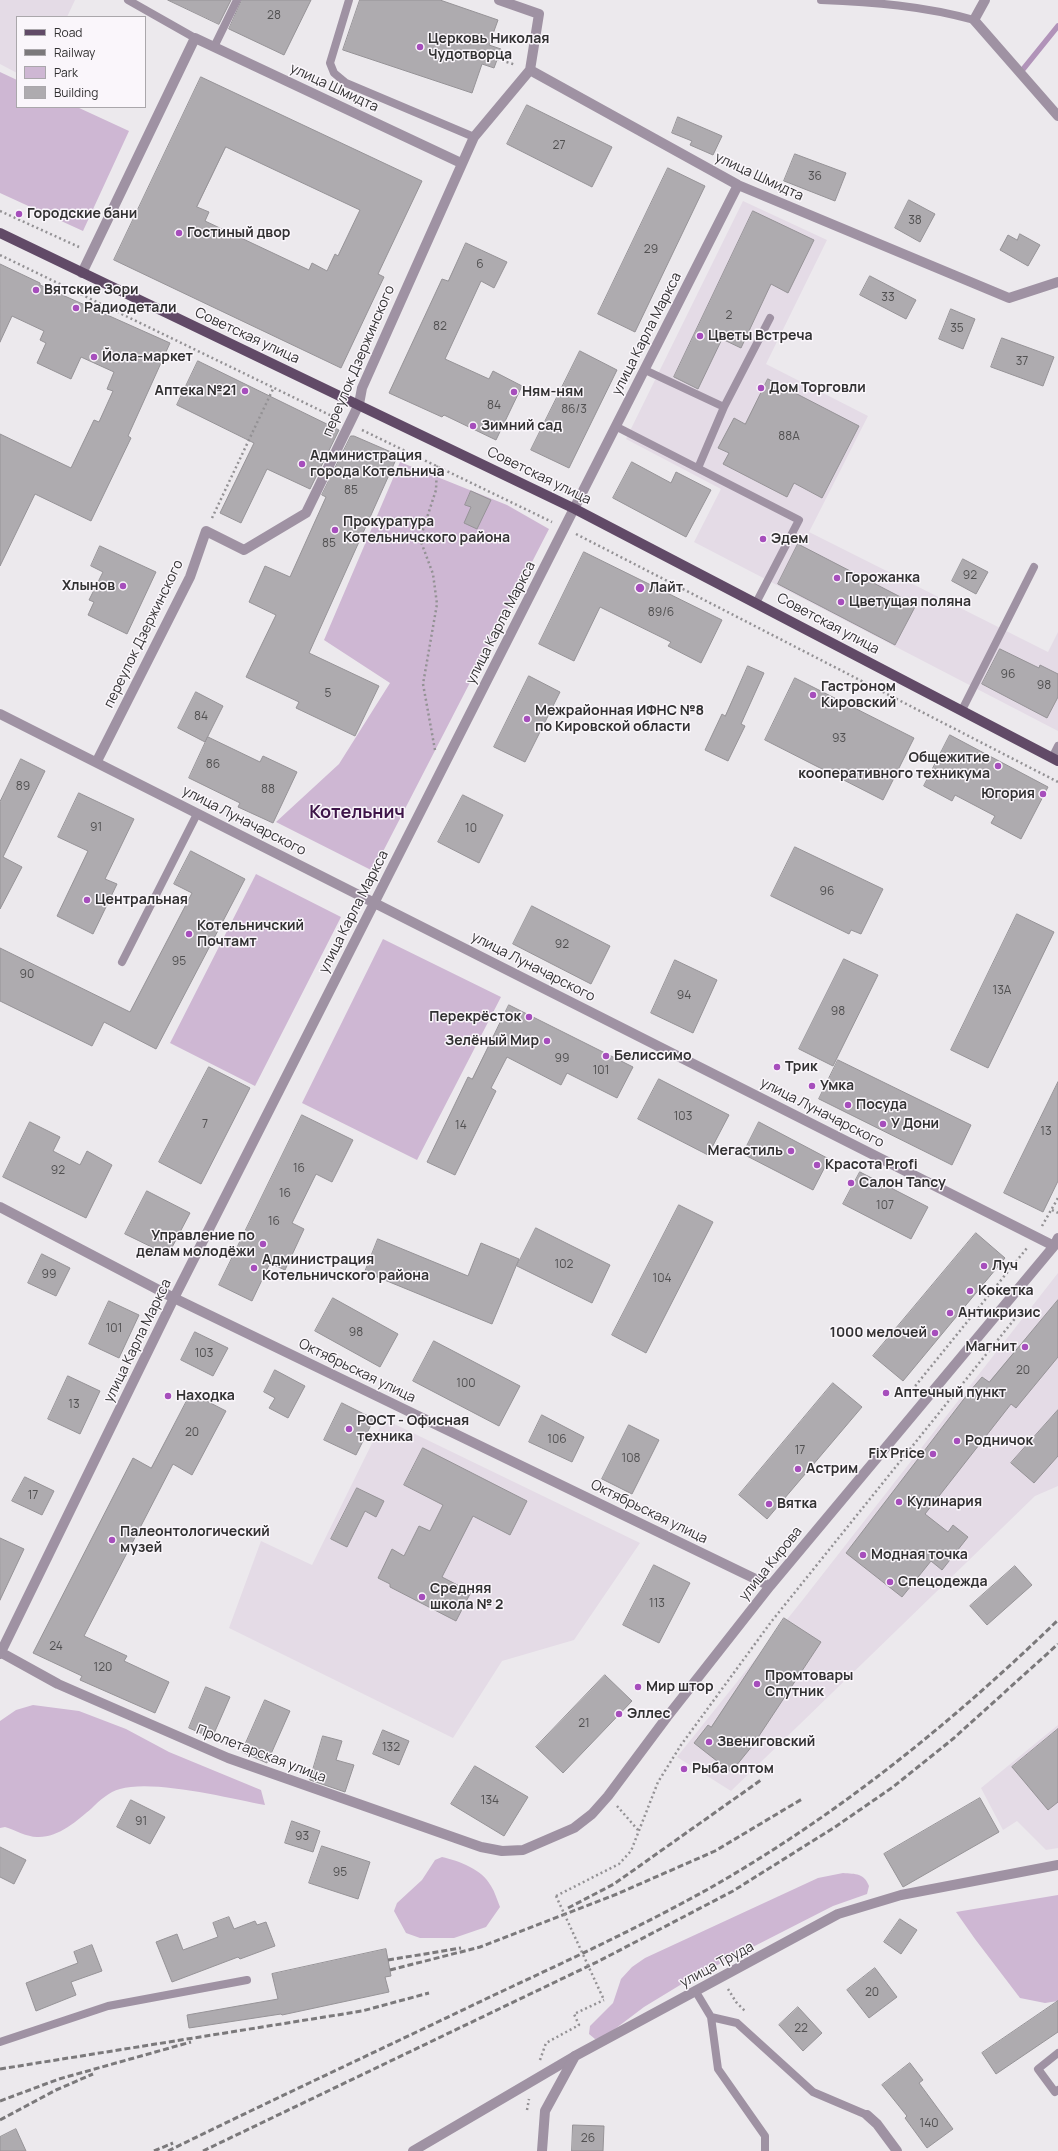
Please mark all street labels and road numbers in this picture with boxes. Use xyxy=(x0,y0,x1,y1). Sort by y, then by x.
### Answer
street label: улица Шмидта xyxy=(287,60,381,116)
street label: улица Шмидта xyxy=(712,149,806,205)
street label: улица Карла Маркса xyxy=(609,270,685,398)
street label: переулок Дзержинского xyxy=(319,283,399,439)
street label: Советская улица xyxy=(192,304,302,368)
street label: Советская улица xyxy=(484,444,594,508)
street label: переулок Дзержинского xyxy=(101,557,187,711)
street label: улица Карла Маркса xyxy=(463,559,539,687)
street label: Советская улица xyxy=(774,590,882,658)
street label: улица Луначарского xyxy=(179,782,309,860)
street label: улица Карла Маркса xyxy=(316,848,392,976)
street label: улица Луначарского xyxy=(468,928,598,1006)
street label: улица Луначарского xyxy=(757,1074,887,1152)
street label: улица Карла Маркса xyxy=(101,1276,175,1406)
street label: Октябрьская улица xyxy=(296,1335,418,1407)
street label: Октябрьская улица xyxy=(588,1476,710,1548)
street label: улица Кирова xyxy=(736,1524,806,1604)
street label: Пролетарская улица xyxy=(194,1721,328,1787)
street label: улица Труда xyxy=(677,1939,757,1991)

